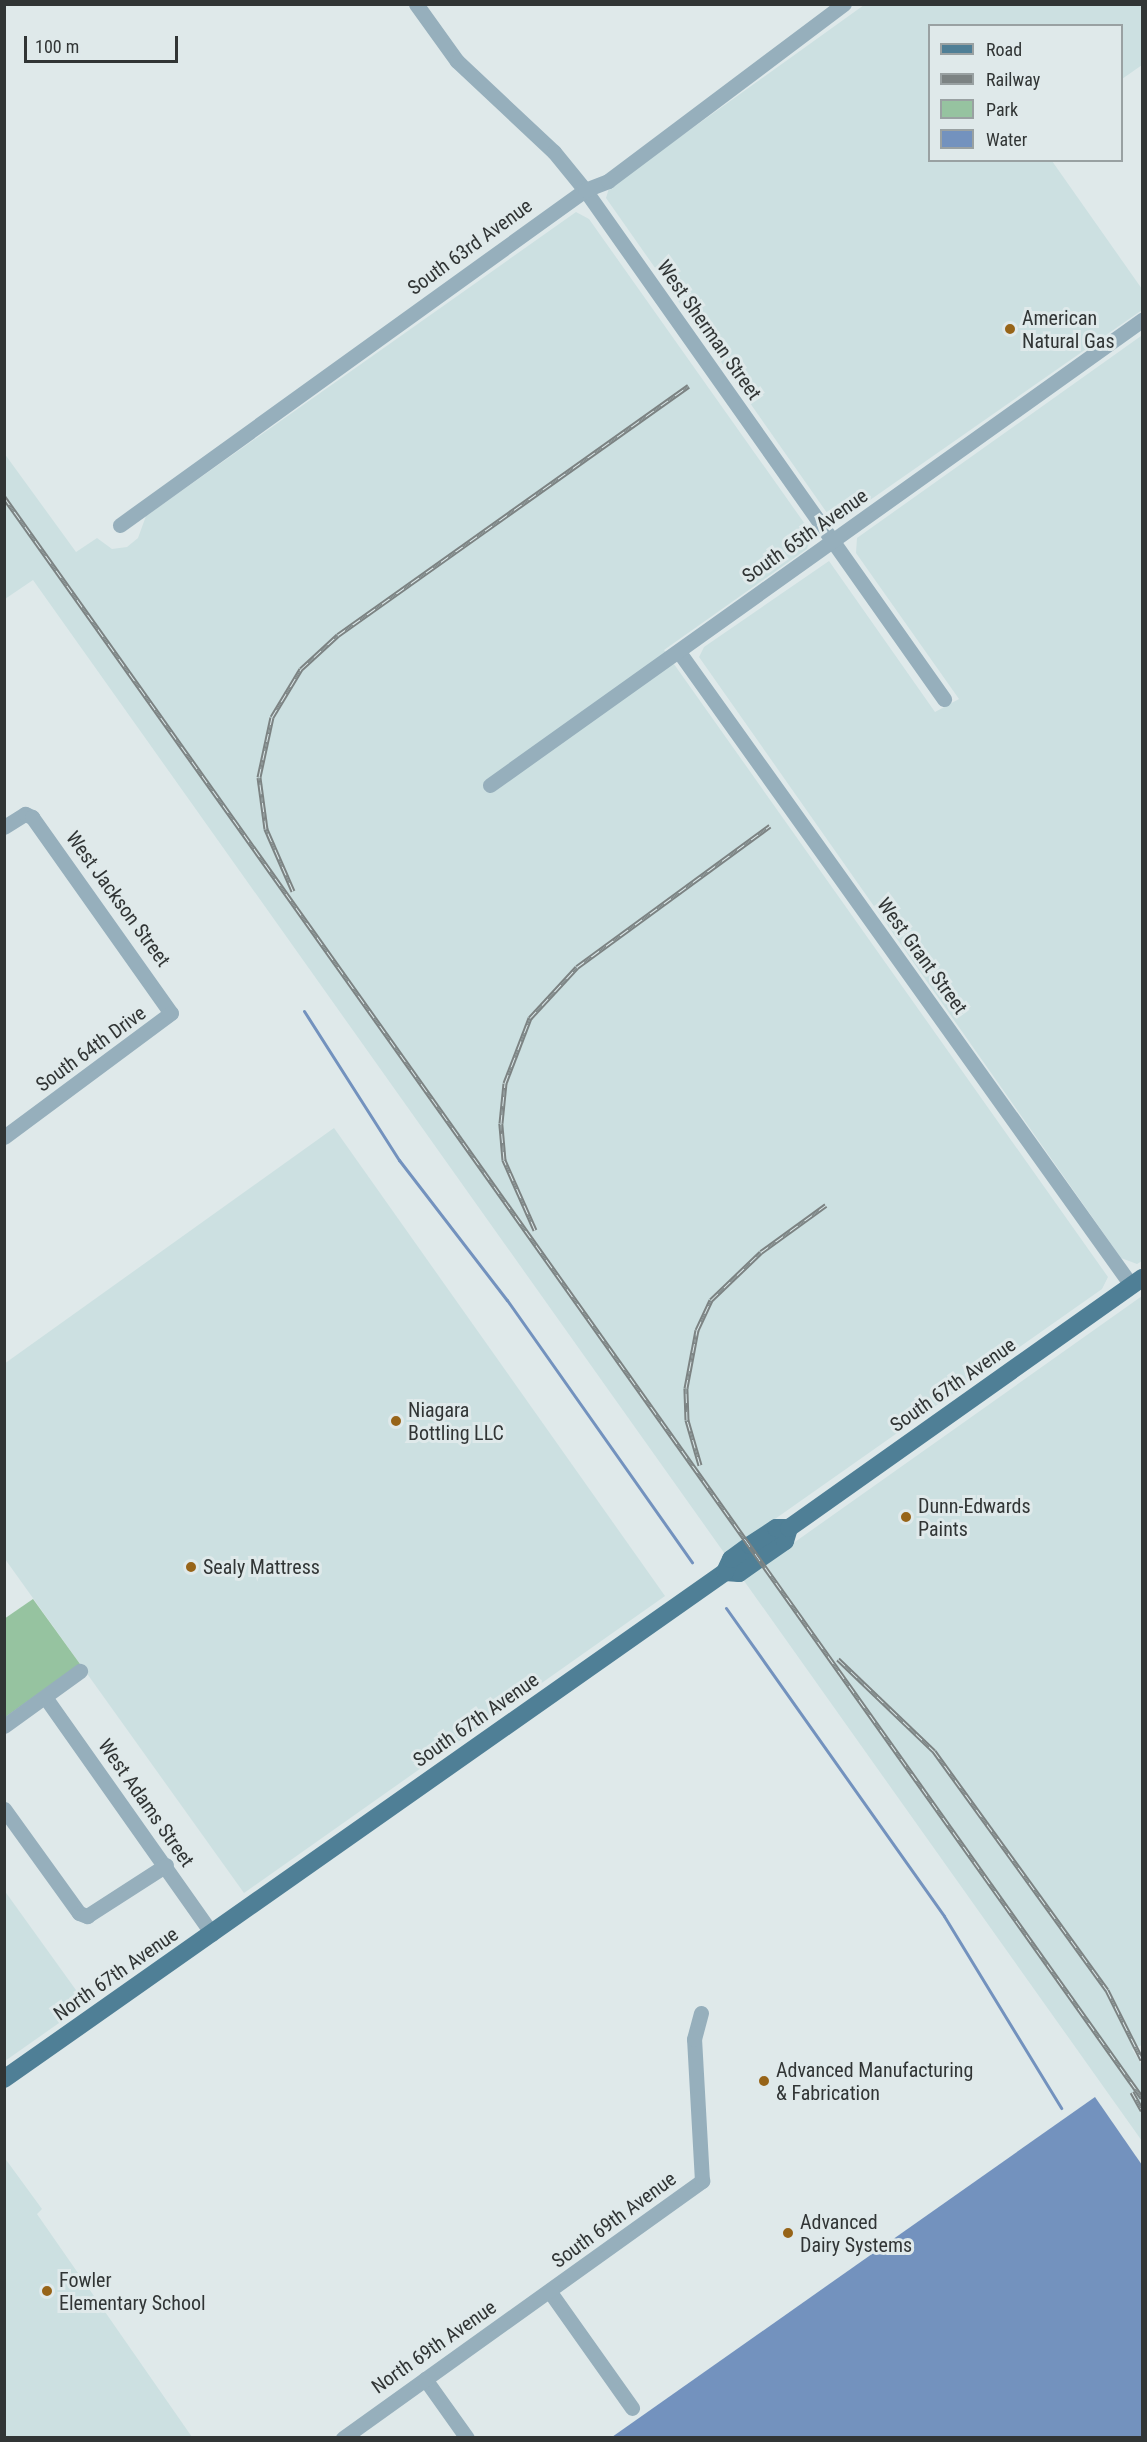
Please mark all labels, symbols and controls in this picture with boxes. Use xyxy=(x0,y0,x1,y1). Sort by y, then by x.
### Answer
scale bar xyxy=(27,24,182,62)
legend xyxy=(928,24,1123,162)
text: 100 m xyxy=(35,36,79,57)
text: Road xyxy=(986,39,1022,60)
text: Railway xyxy=(986,69,1040,90)
text: Park xyxy=(986,99,1018,120)
text: Water xyxy=(986,129,1027,150)
street label: South 63rd Avenue xyxy=(403,194,537,300)
street label: West Sherman Street xyxy=(652,255,766,405)
place label: American Natural Gas xyxy=(1022,306,1115,353)
marker: American Natural Gas xyxy=(1003,322,1017,336)
street label: South 65th Avenue xyxy=(738,484,872,588)
street label: West Jackson Street xyxy=(61,827,175,971)
street label: West Grant Street xyxy=(872,893,972,1019)
street label: South 64th Drive xyxy=(31,1001,151,1097)
street label: South 67th Avenue xyxy=(886,1333,1020,1437)
place label: Niagara Bottling LLC xyxy=(408,1398,504,1445)
marker: Niagara Bottling LLC xyxy=(389,1414,403,1428)
place label: Dunn-Edwards Paints xyxy=(918,1494,1031,1541)
marker: Dunn-Edwards Paints xyxy=(899,1510,913,1524)
place label: Sealy Mattress xyxy=(203,1555,320,1579)
marker: Sealy Mattress xyxy=(184,1560,198,1574)
street label: South 67th Avenue xyxy=(409,1668,543,1772)
street label: West Adams Street xyxy=(93,1734,199,1872)
street label: North 67th Avenue xyxy=(49,1922,183,2026)
place label: Advanced Manufacturing & Fabrication xyxy=(776,2058,973,2105)
marker: Advanced Manufacturing & Fabrication xyxy=(757,2074,771,2088)
street label: South 69th Avenue xyxy=(547,2167,681,2273)
place label: Advanced Dairy Systems xyxy=(800,2210,912,2257)
marker: Advanced Dairy Systems xyxy=(781,2226,795,2240)
place label: Fowler Elementary School xyxy=(59,2268,206,2315)
marker: Fowler Elementary School xyxy=(40,2284,54,2298)
street label: North 69th Avenue xyxy=(367,2295,501,2399)

